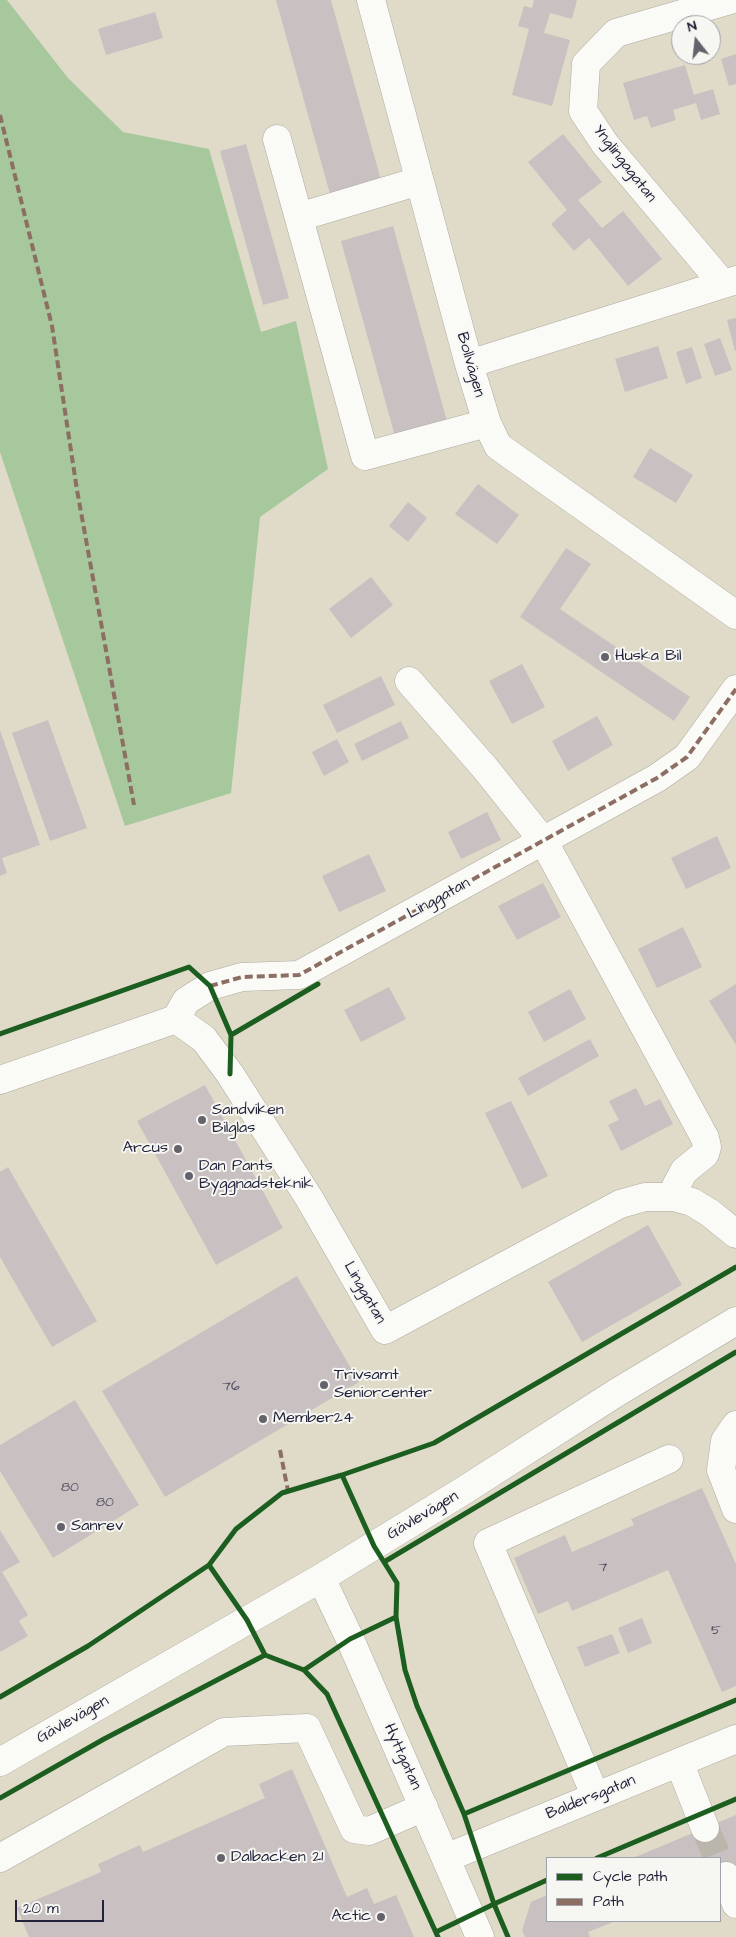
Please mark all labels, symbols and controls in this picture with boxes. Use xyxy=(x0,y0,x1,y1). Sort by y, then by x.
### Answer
north arrow xyxy=(671,15,721,65)
text: N xyxy=(685,16,699,37)
street label: Ynglingagatan xyxy=(588,121,660,207)
street label: Bollvägen xyxy=(452,330,488,400)
place label: Huska Bil xyxy=(615,647,682,667)
marker: Huska Bil xyxy=(599,651,611,663)
street label: Linggatan xyxy=(404,874,474,924)
place label: Sandviken Bilglas xyxy=(212,1101,284,1139)
marker: Sandviken Bilglas xyxy=(196,1114,208,1126)
place label: Arcus xyxy=(123,1139,168,1159)
marker: Arcus xyxy=(172,1143,184,1155)
place label: Dan Pants Byggnadsteknik xyxy=(199,1157,313,1195)
marker: Dan Pants Byggnadsteknik xyxy=(183,1170,195,1182)
street label: Linggatan xyxy=(338,1258,390,1328)
place label: Trivsamt Seniorcenter xyxy=(334,1366,432,1404)
house number: 76 xyxy=(222,1379,240,1395)
marker: Trivsamt Seniorcenter xyxy=(318,1379,330,1391)
place label: Member24 xyxy=(273,1409,354,1429)
marker: Member24 xyxy=(257,1413,269,1425)
house number: 80 xyxy=(61,1480,79,1496)
street label: Gävlevägen xyxy=(384,1487,462,1545)
house number: 80 xyxy=(96,1495,114,1511)
place label: Sanrev xyxy=(71,1517,123,1537)
marker: Sanrev xyxy=(55,1521,67,1533)
house number: 7 xyxy=(599,1560,607,1576)
house number: 5 xyxy=(711,1623,721,1639)
street label: Gävlevägen xyxy=(34,1692,112,1748)
street label: Hyttgatan xyxy=(379,1721,425,1793)
street label: Baldersgatan xyxy=(543,1771,639,1825)
place label: Dalbacken 21 xyxy=(231,1848,323,1868)
marker: Dalbacken 21 xyxy=(215,1852,227,1864)
legend xyxy=(546,1857,721,1922)
text: Cycle path xyxy=(593,1866,667,1887)
scale bar xyxy=(18,1890,106,1922)
text: Path xyxy=(593,1891,624,1912)
text: 20 m xyxy=(23,1898,59,1919)
place label: Actic xyxy=(332,1907,371,1927)
marker: Actic xyxy=(375,1911,387,1923)

